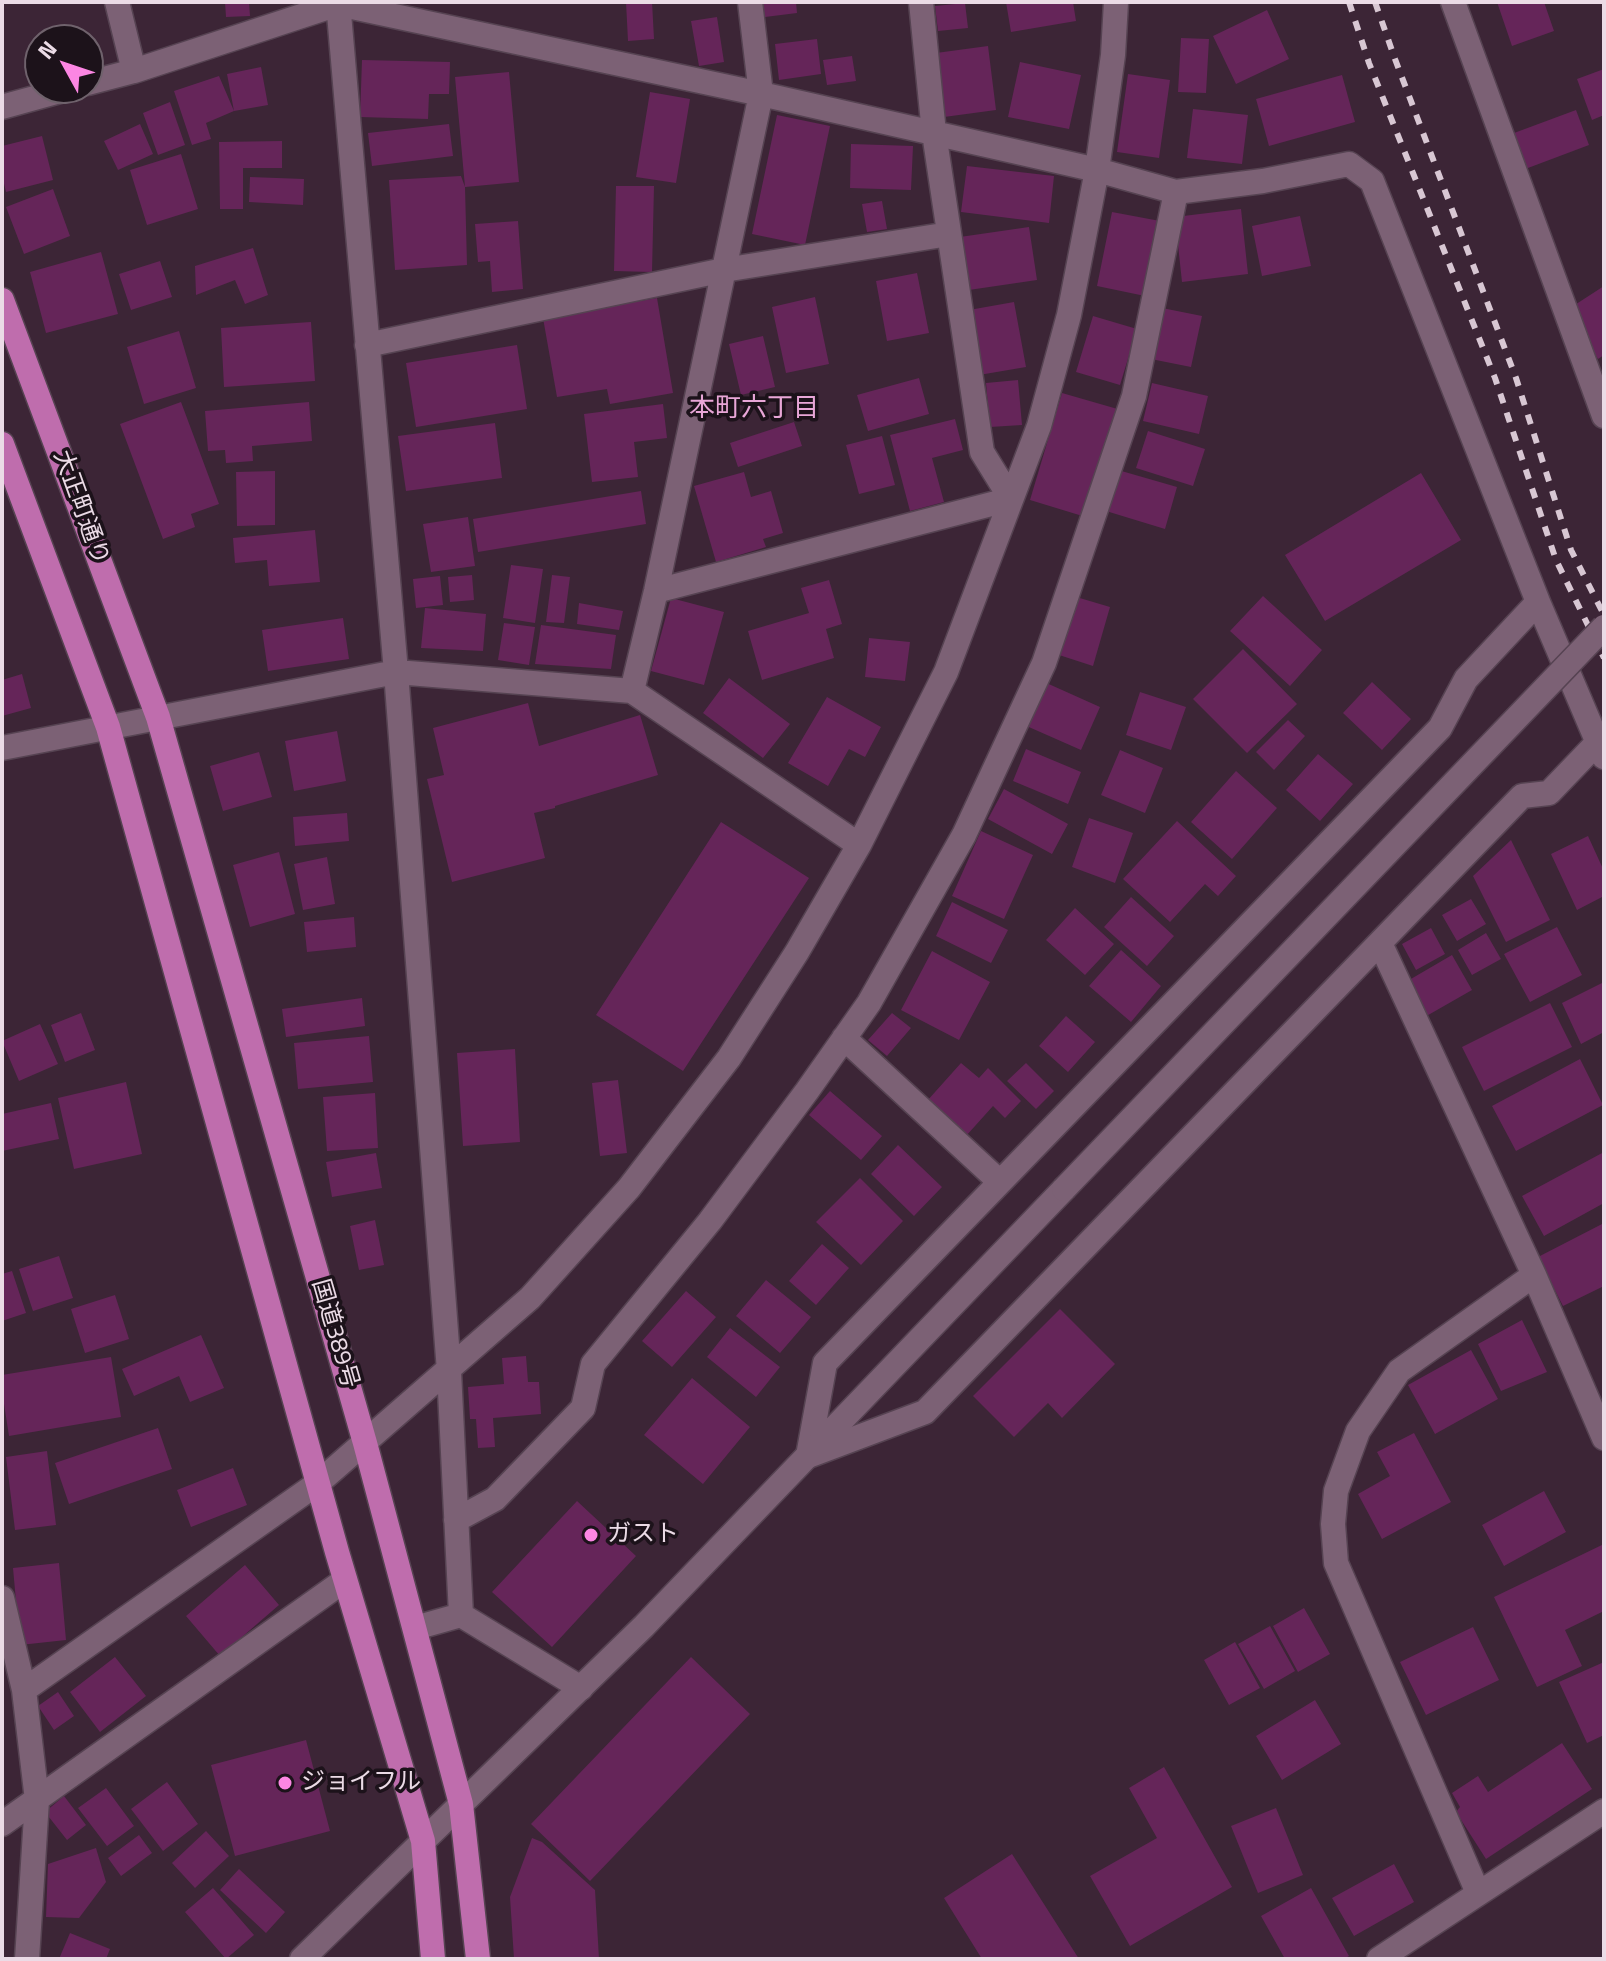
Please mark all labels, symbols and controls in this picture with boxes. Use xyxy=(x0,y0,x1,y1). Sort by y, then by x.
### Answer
north arrow xyxy=(24,24,104,104)
text: N xyxy=(29,33,65,67)
district label: 本町六丁目 xyxy=(689,394,819,426)
street label: 大正町通り xyxy=(46,447,114,569)
street label: 国道389号 xyxy=(305,1276,363,1392)
place label: ガスト xyxy=(607,1521,679,1549)
marker: ガスト xyxy=(582,1526,600,1544)
place label: ジョイフル xyxy=(301,1769,421,1797)
marker: ジョイフル xyxy=(276,1774,294,1792)

